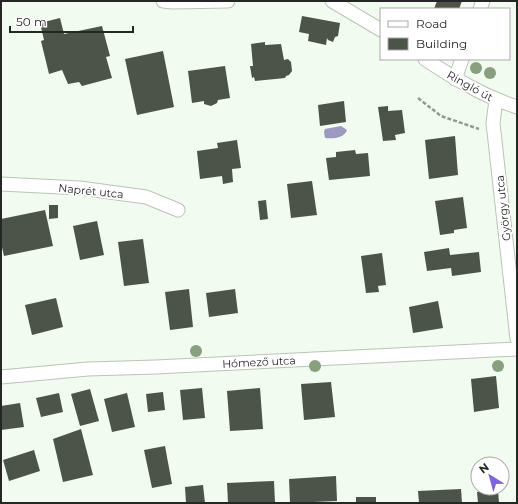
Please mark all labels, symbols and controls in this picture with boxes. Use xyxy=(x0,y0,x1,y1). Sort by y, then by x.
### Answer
scale bar xyxy=(10,8,133,34)
legend xyxy=(380,8,510,60)
text: 50 m xyxy=(16,14,47,29)
text: Road xyxy=(416,16,447,31)
text: Building xyxy=(416,36,467,51)
street label: Ringló út xyxy=(445,68,496,105)
street label: György utca xyxy=(493,174,513,242)
street label: Naprét utca xyxy=(58,181,124,201)
street label: Hómező utca xyxy=(222,353,296,371)
north arrow xyxy=(470,456,510,496)
text: N xyxy=(476,460,492,476)

